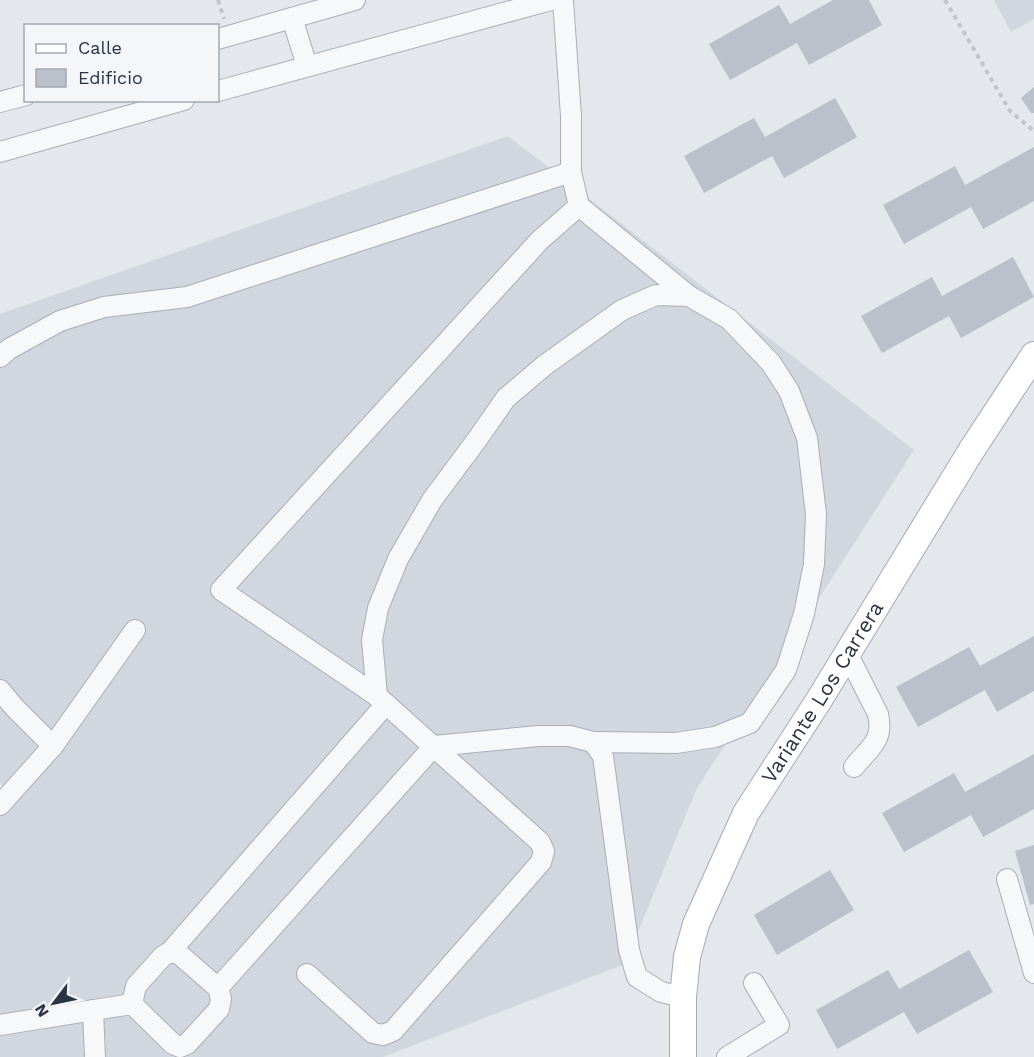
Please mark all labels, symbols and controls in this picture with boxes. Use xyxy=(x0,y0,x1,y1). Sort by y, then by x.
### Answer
legend xyxy=(24,24,219,102)
text: Calle xyxy=(78,37,122,58)
text: Edificio xyxy=(78,67,143,88)
street label: Variante Los Carrera xyxy=(756,596,888,788)
north arrow xyxy=(24,973,84,1033)
text: N xyxy=(31,1001,53,1021)

